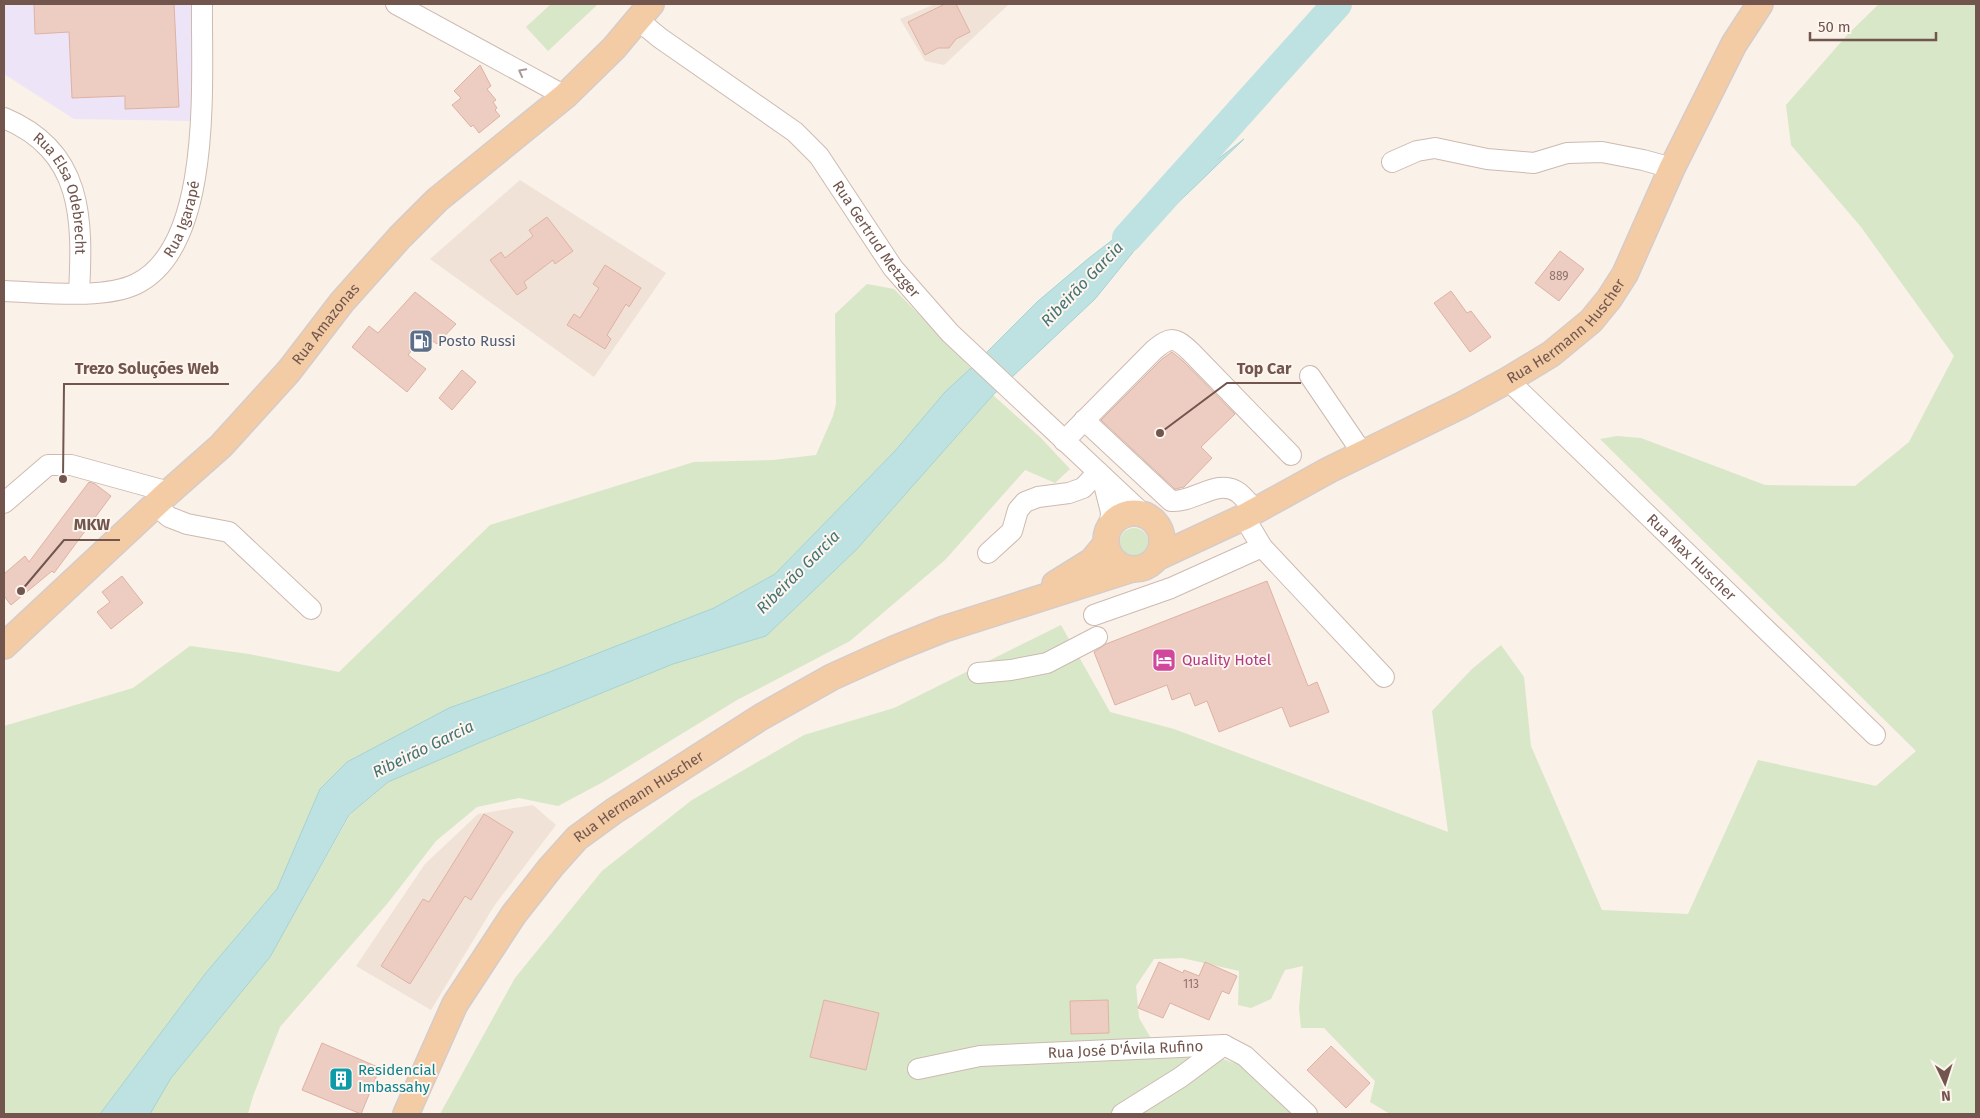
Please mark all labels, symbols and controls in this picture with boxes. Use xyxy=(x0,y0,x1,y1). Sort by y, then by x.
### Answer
scale bar xyxy=(1810,10,1936,42)
text: 50 m xyxy=(1818,18,1851,36)
one-way arrow xyxy=(518,68,527,78)
street label: Rua Elsa Odebrecht xyxy=(29,128,89,255)
street label: Rua Gertrud Metzger xyxy=(829,177,924,302)
street label: Rua Igarapé xyxy=(160,179,203,261)
water label: Ribeirão Garcia xyxy=(1037,238,1127,330)
house number: 889 xyxy=(1549,269,1569,283)
street label: Rua Hermann Huscher xyxy=(1504,275,1629,388)
street label: Rua Amazonas xyxy=(288,280,363,368)
fuel station icon: Posto Russi xyxy=(408,328,434,354)
place label: Posto Russi xyxy=(438,332,516,350)
callout: Top Car xyxy=(1227,352,1301,383)
callout: Trezo Soluções Web xyxy=(64,353,229,384)
text: Trezo Soluções Web xyxy=(75,359,219,379)
text: Top Car xyxy=(1237,359,1292,378)
callout: MKW xyxy=(64,509,120,540)
street label: Rua Max Huscher xyxy=(1643,510,1740,605)
text: MKW xyxy=(74,515,111,534)
water label: Ribeirão Garcia xyxy=(752,526,844,618)
hotel icon: Quality Hotel xyxy=(1151,647,1177,673)
place label: Quality Hotel xyxy=(1182,651,1272,669)
water label: Ribeirão Garcia xyxy=(369,716,477,782)
street label: Rua Hermann Huscher xyxy=(570,747,707,847)
house number: 113 xyxy=(1183,977,1199,991)
street label: Rua José D'Ávila Rufino xyxy=(1047,1037,1204,1062)
north arrow xyxy=(1920,1058,1970,1108)
place label: Residencial Imbassahy xyxy=(358,1061,437,1096)
building icon: Residencial Imbassahy xyxy=(328,1066,354,1092)
text: N xyxy=(1941,1087,1951,1104)

